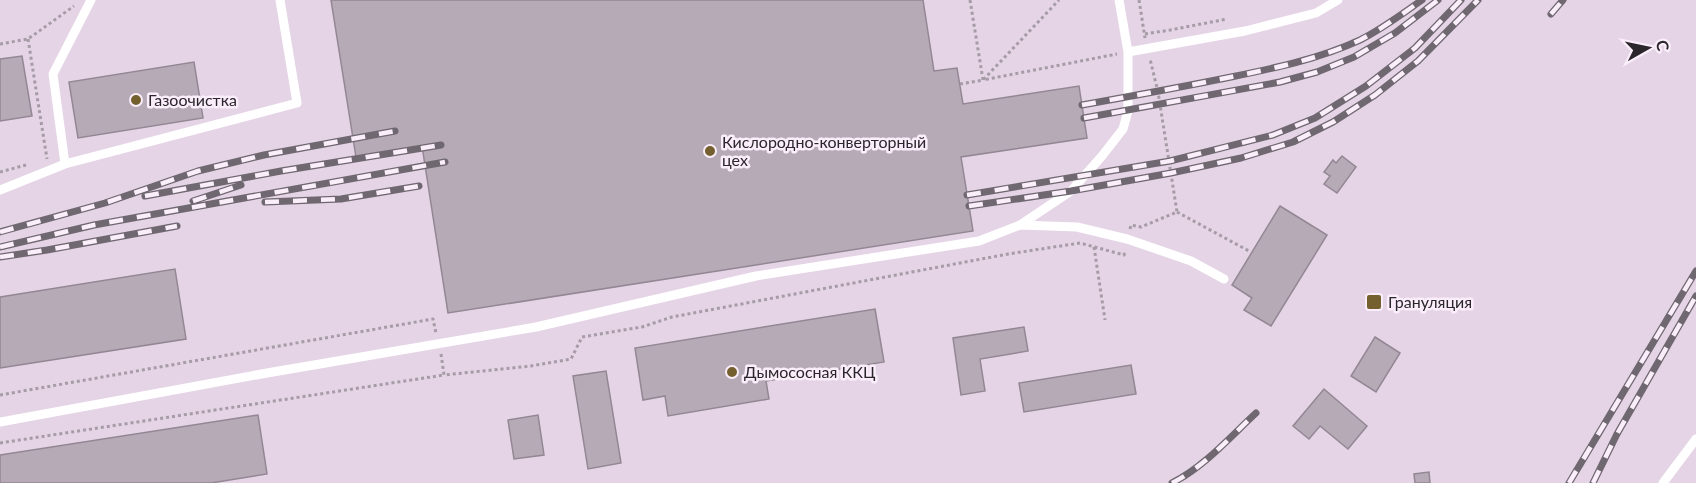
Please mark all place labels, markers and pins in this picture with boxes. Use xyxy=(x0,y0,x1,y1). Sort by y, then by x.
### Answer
place label: Газоочистка xyxy=(148,90,237,109)
marker: Газоочистка xyxy=(129,93,143,107)
place label: Кислородно-конверторный цех xyxy=(722,132,926,169)
marker: Кислородно-конверторный цех xyxy=(703,144,717,158)
place label: Грануляция xyxy=(1388,292,1472,311)
marker: Грануляция xyxy=(1365,293,1383,311)
place label: Дымососная ККЦ xyxy=(744,362,876,381)
marker: Дымососная ККЦ xyxy=(725,365,739,379)

